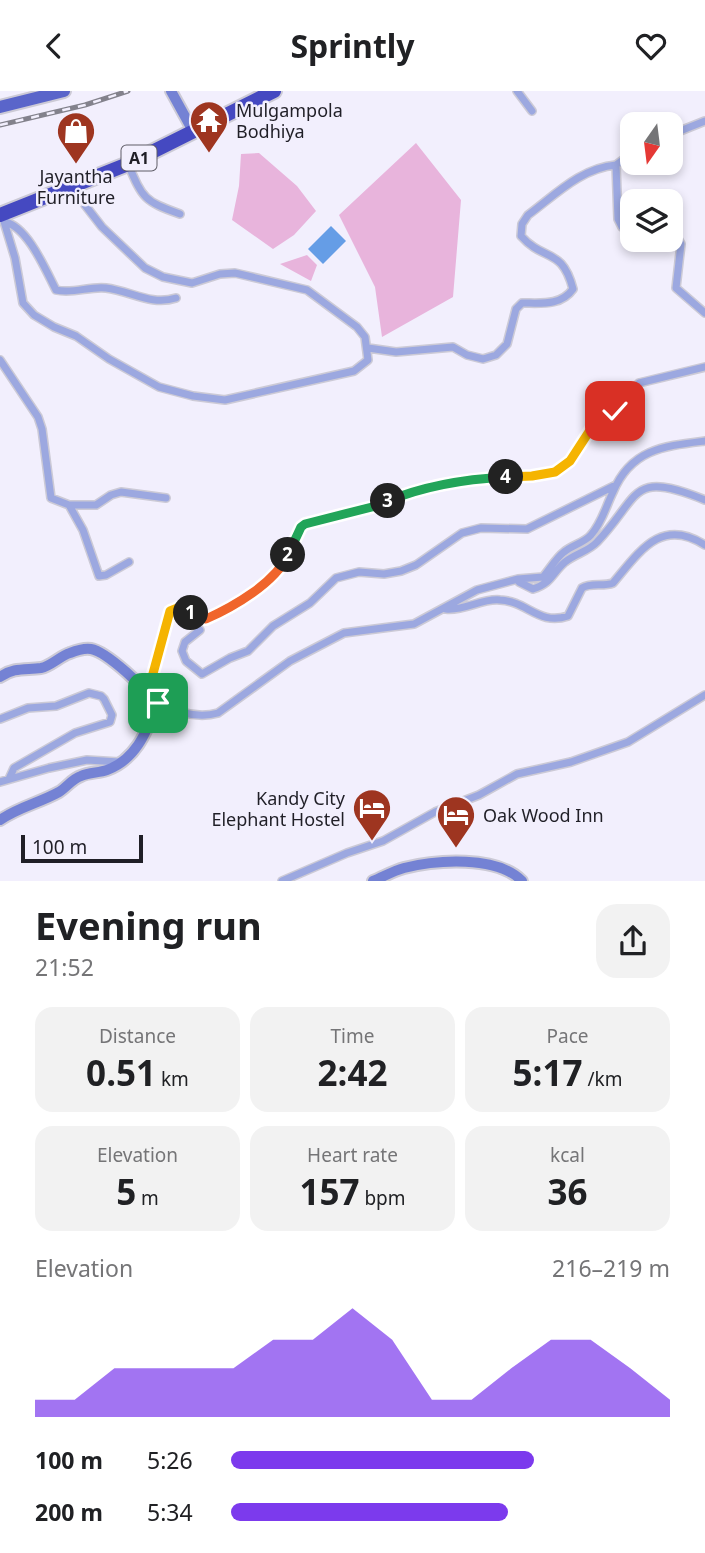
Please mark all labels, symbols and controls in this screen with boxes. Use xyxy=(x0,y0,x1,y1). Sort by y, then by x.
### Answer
text: Sprintly xyxy=(290,24,415,67)
icon: back xyxy=(35,27,73,65)
icon: heart xyxy=(632,27,670,65)
place label: Mulgampola Bodhiya xyxy=(236,98,343,143)
temple icon: Mulgampola Bodhiya xyxy=(188,99,230,154)
shop icon: Jayantha Furniture xyxy=(55,110,97,165)
north arrow xyxy=(620,112,682,175)
map controls xyxy=(620,112,683,252)
road number: A1 xyxy=(122,145,156,171)
place label: Jayantha Furniture xyxy=(37,164,115,209)
button: layers xyxy=(620,189,683,252)
pin xyxy=(585,381,645,441)
icon: check xyxy=(596,392,634,430)
pin: 4 xyxy=(489,459,524,495)
text: 4 xyxy=(500,463,511,489)
pin: 3 xyxy=(370,483,406,519)
text: 3 xyxy=(382,487,393,513)
pin: 2 xyxy=(270,538,306,573)
text: 2 xyxy=(282,541,293,567)
pin: 1 xyxy=(174,595,208,631)
text: 1 xyxy=(185,599,196,625)
pin xyxy=(128,673,188,733)
icon: arrive xyxy=(139,684,177,722)
place label: Kandy City Elephant Hostel xyxy=(211,786,346,831)
hotel icon: Kandy City Elephant Hostel xyxy=(351,787,393,842)
hotel icon: Oak Wood Inn xyxy=(435,794,477,849)
place label: Oak Wood Inn xyxy=(483,803,604,827)
scale bar xyxy=(21,832,144,864)
text: 100 m xyxy=(32,834,87,860)
text: Evening run xyxy=(35,899,262,951)
button: share xyxy=(596,904,670,978)
text: 21:52 xyxy=(35,951,94,983)
text: Distance xyxy=(99,1023,176,1049)
text: Time xyxy=(331,1023,374,1049)
text: Pace xyxy=(547,1023,589,1049)
text: 0.51 xyxy=(86,1049,156,1096)
text: 2:42 xyxy=(318,1049,387,1096)
text: 5:17 xyxy=(513,1049,582,1096)
text: km xyxy=(156,1066,189,1092)
text: /km xyxy=(582,1066,622,1092)
text: Elevation xyxy=(97,1142,178,1168)
text: Heart rate xyxy=(307,1142,398,1168)
text: kcal xyxy=(550,1142,585,1168)
text: 5 xyxy=(116,1168,136,1215)
text: 157 xyxy=(299,1168,359,1215)
text: 36 xyxy=(547,1168,588,1215)
text: m xyxy=(136,1185,159,1211)
text: bpm xyxy=(359,1185,406,1211)
text: Elevation xyxy=(35,1252,133,1284)
text: 216–219 m xyxy=(552,1252,670,1284)
text: 100 m xyxy=(35,1444,103,1476)
text: 5:26 xyxy=(147,1444,193,1476)
text: 200 m xyxy=(35,1496,103,1528)
text: 5:34 xyxy=(147,1496,193,1528)

